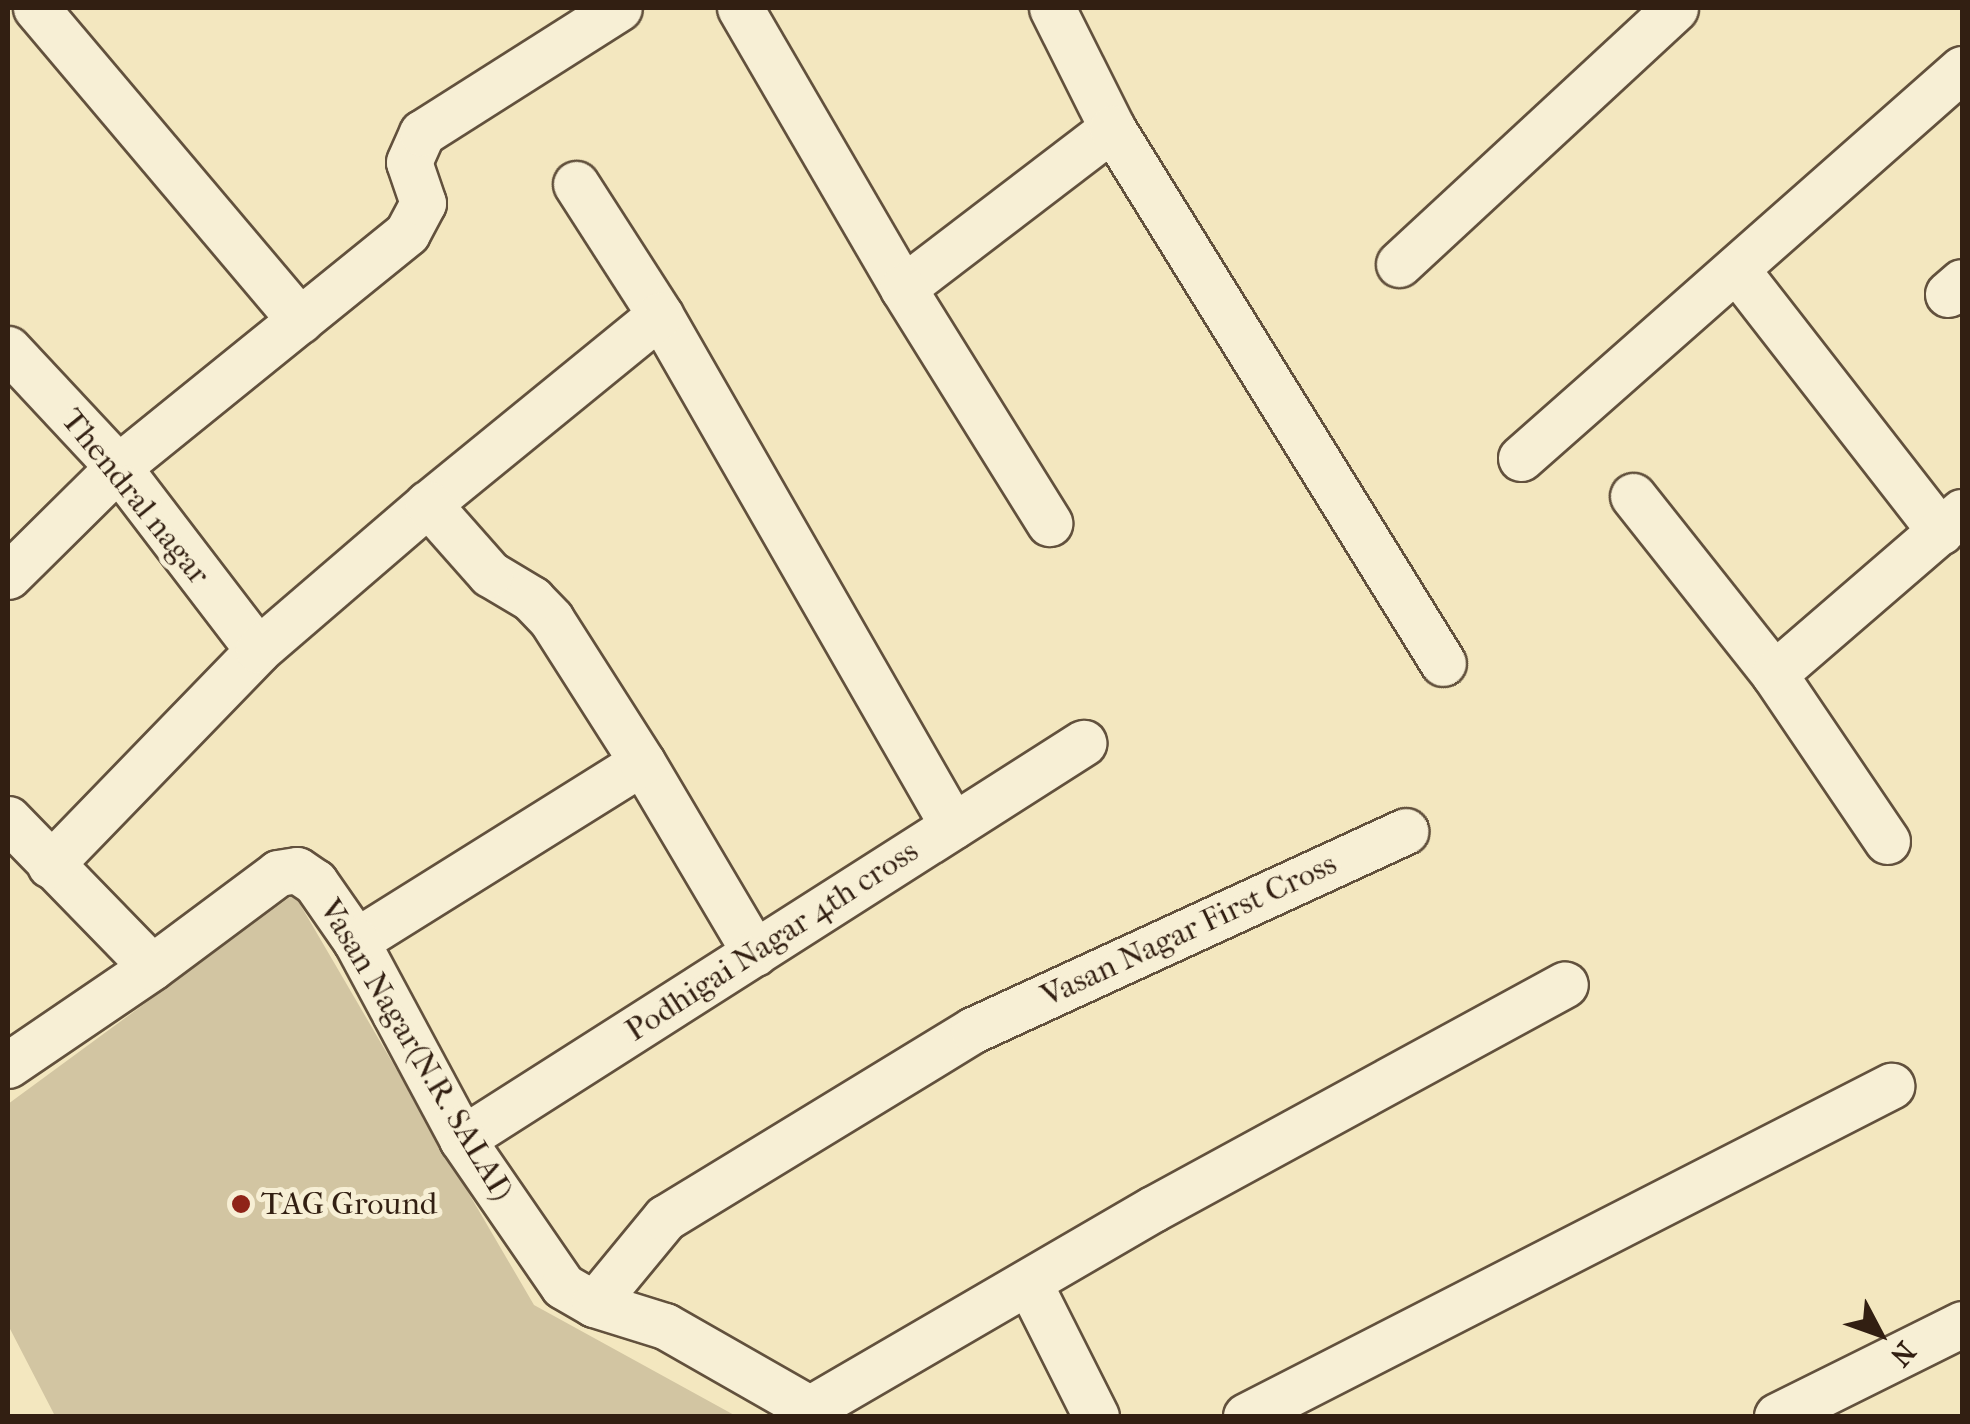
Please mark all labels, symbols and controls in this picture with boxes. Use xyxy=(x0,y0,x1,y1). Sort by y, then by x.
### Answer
street label: Thendral nagar xyxy=(53,401,217,593)
street label: Podhigai Nagar 4th cross xyxy=(619,832,925,1050)
street label: Vasan Nagar First Cross xyxy=(1035,845,1343,1015)
street label: Vasan Nagar(N.R. SALAI) xyxy=(311,892,521,1208)
place label: TAG Ground xyxy=(261,1185,437,1223)
marker: TAG Ground xyxy=(230,1193,252,1215)
north arrow xyxy=(1830,1284,1930,1384)
text: N xyxy=(1884,1335,1922,1373)

